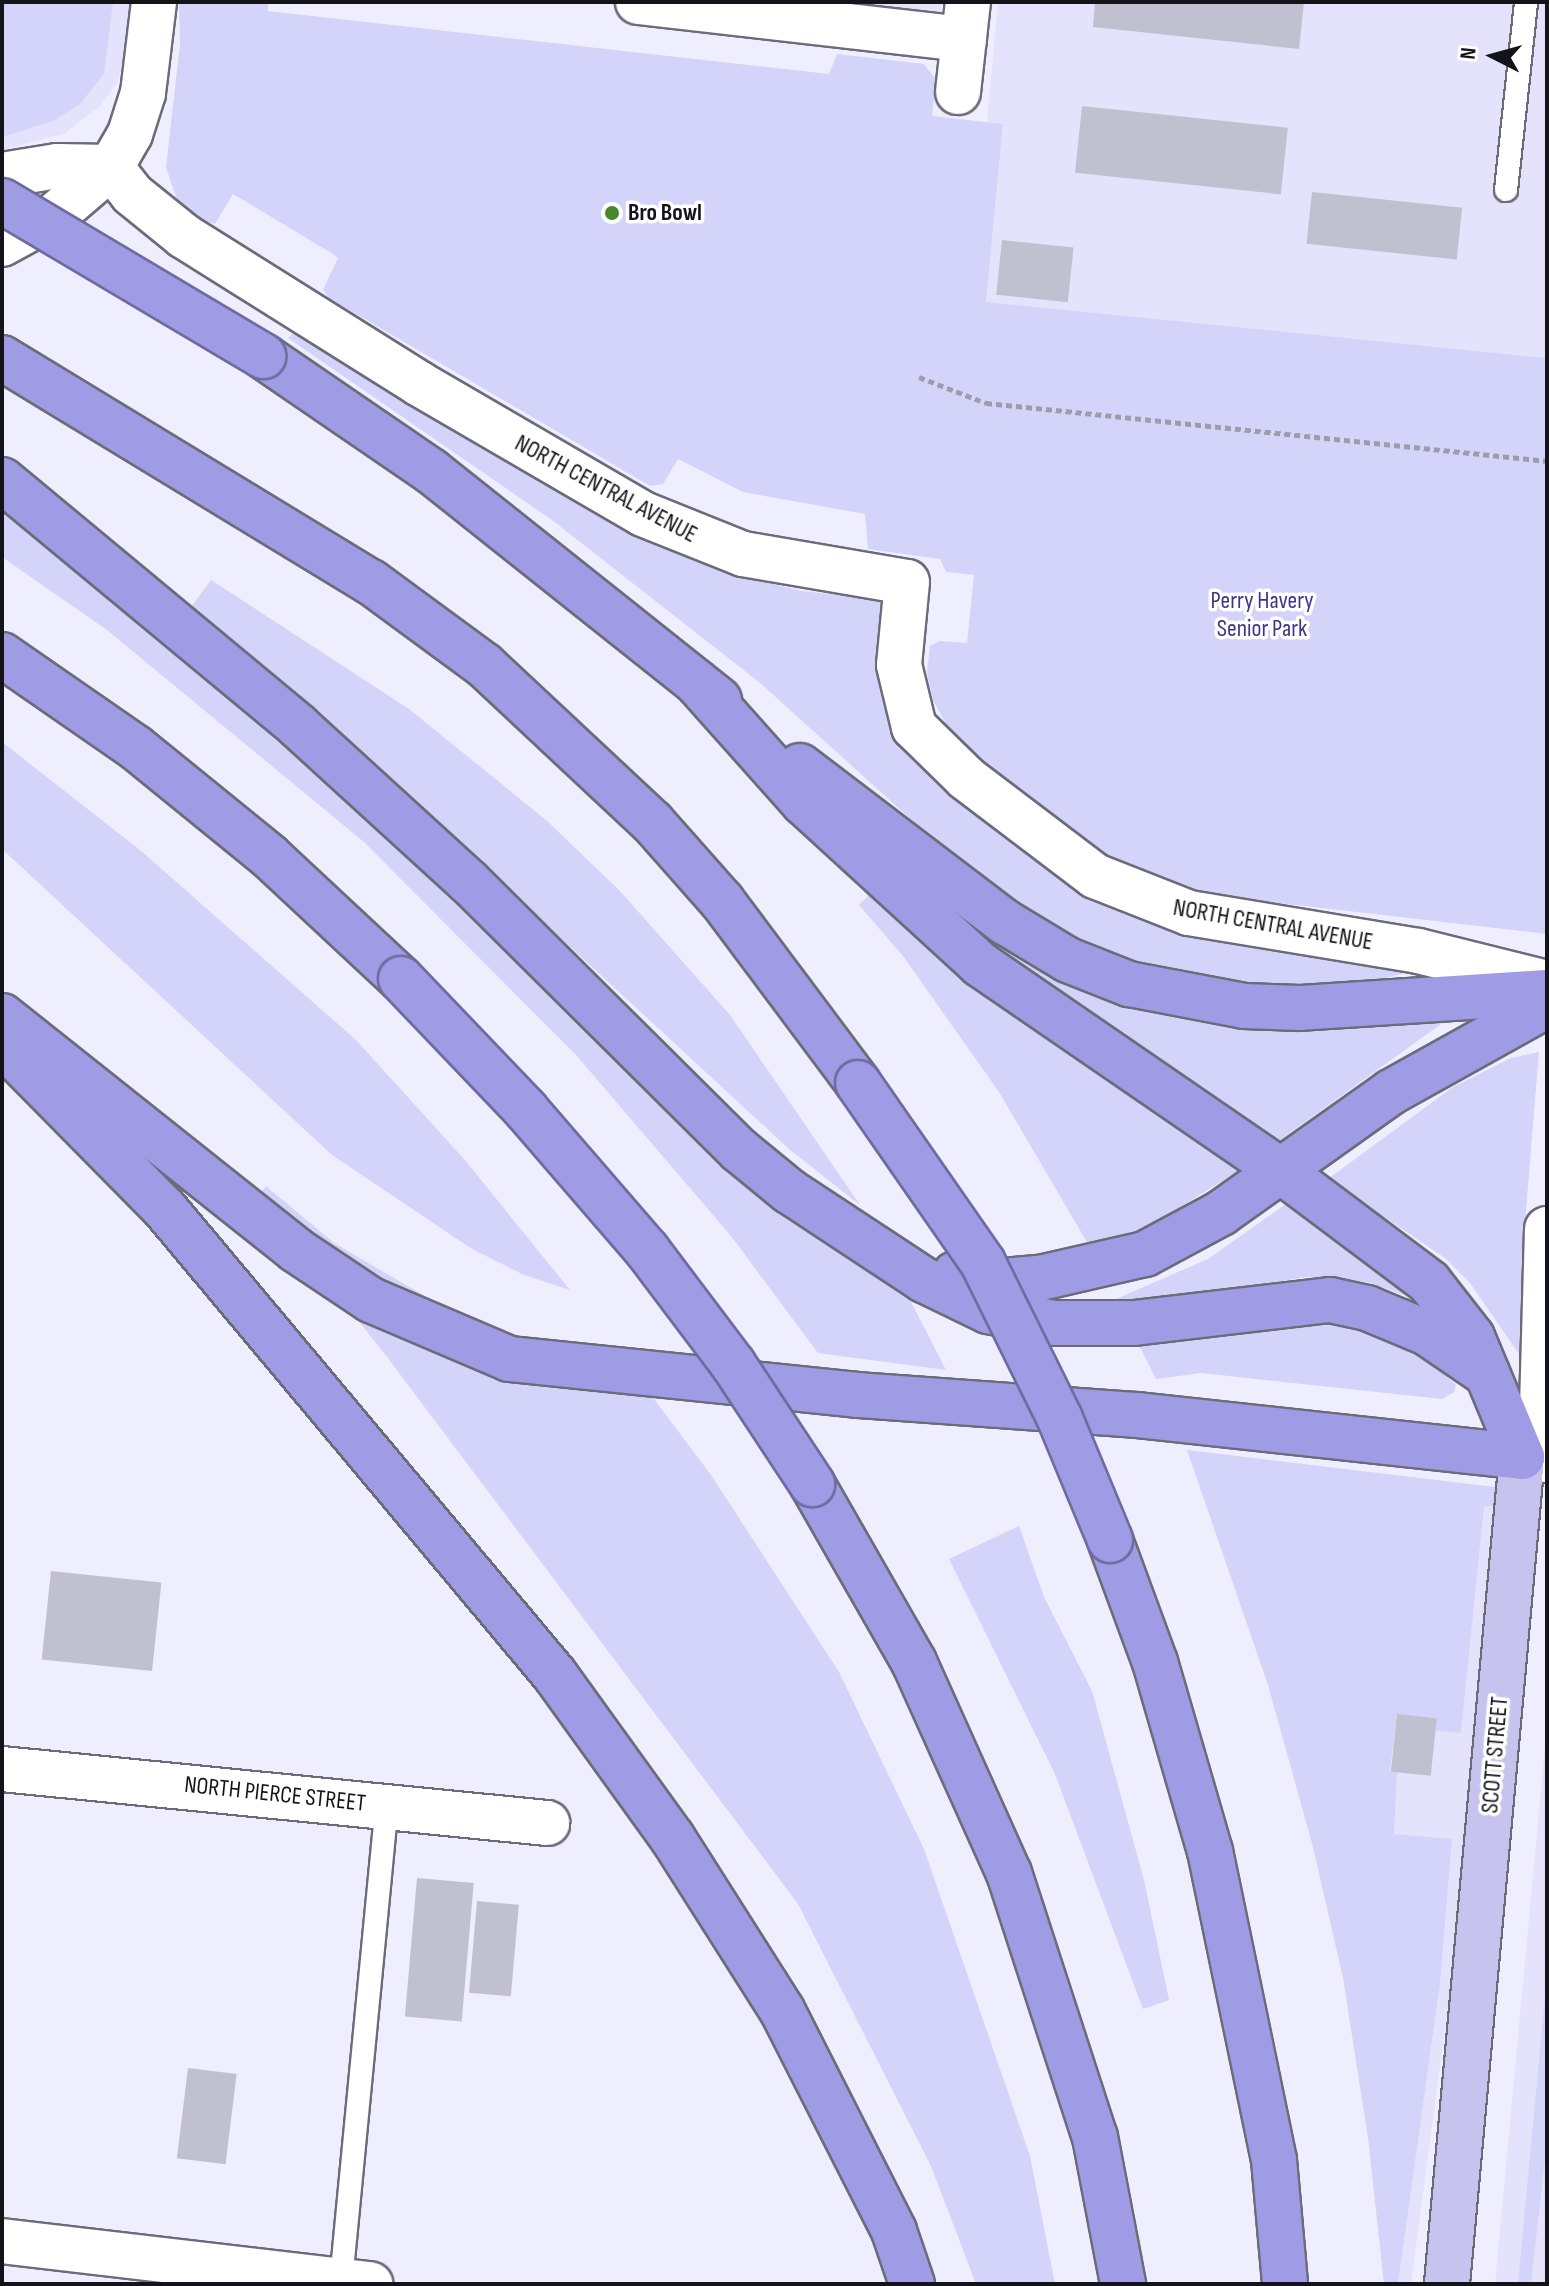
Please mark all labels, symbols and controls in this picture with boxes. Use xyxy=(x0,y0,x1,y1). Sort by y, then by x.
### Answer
north arrow xyxy=(1453,16,1533,96)
text: N xyxy=(1455,46,1483,61)
place label: Bro Bowl xyxy=(628,199,702,227)
marker: Bro Bowl xyxy=(603,204,621,222)
street label: NORTH CENTRAL AVENUE xyxy=(510,429,702,549)
park label: Perry Havery Senior Park xyxy=(1210,587,1314,643)
street label: NORTH CENTRAL AVENUE xyxy=(1171,893,1375,957)
street label: SCOTT STREET xyxy=(1476,1695,1514,1815)
street label: NORTH PIERCE STREET xyxy=(183,1770,367,1818)

